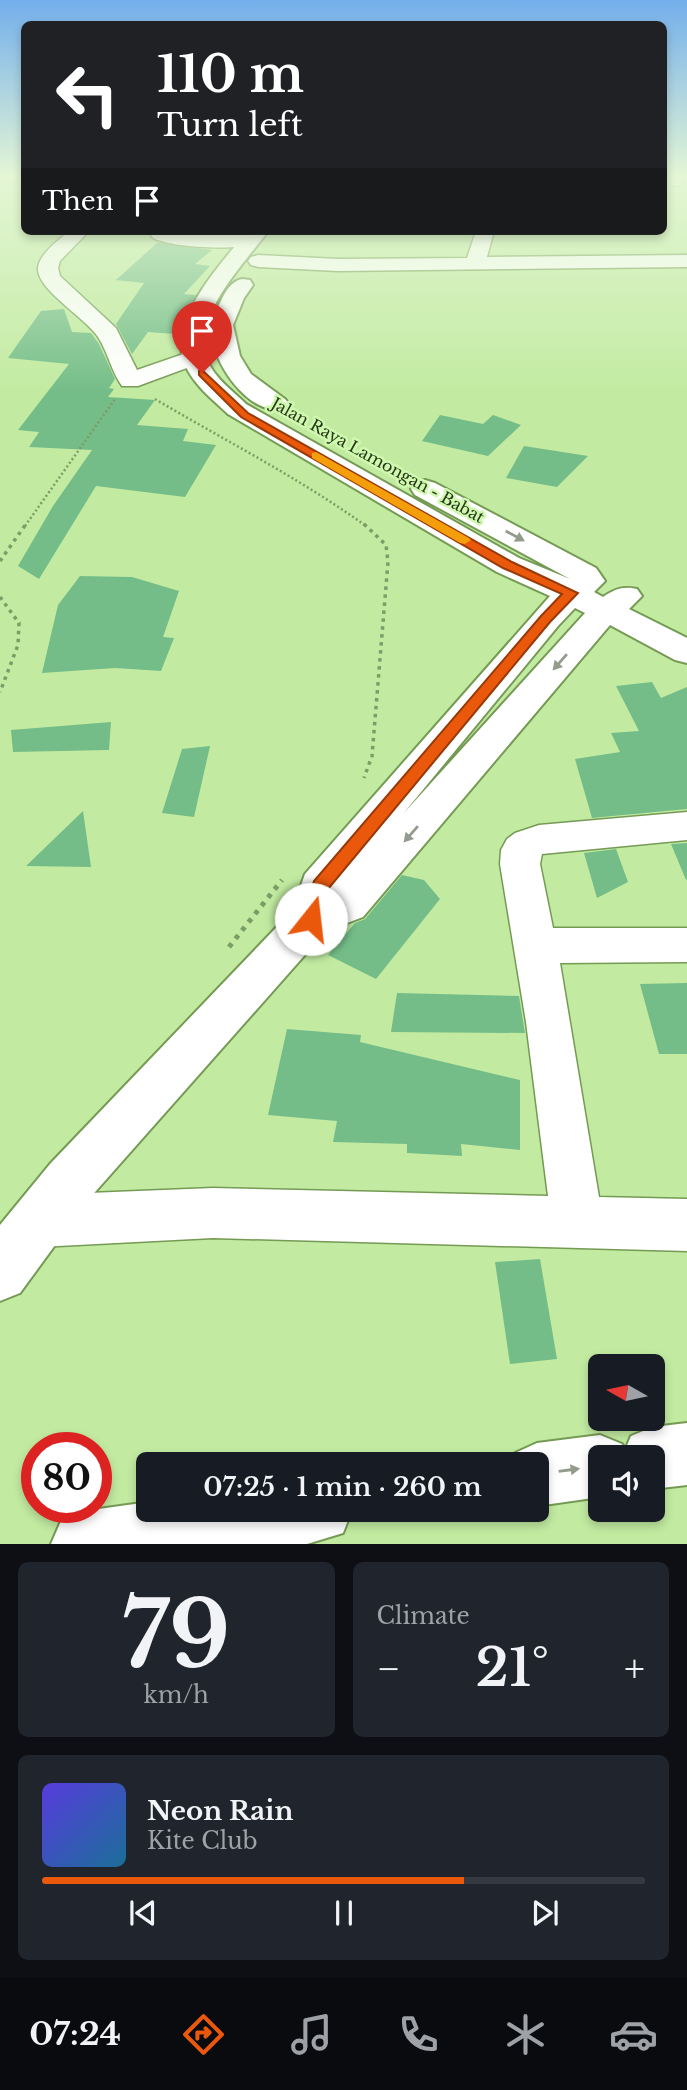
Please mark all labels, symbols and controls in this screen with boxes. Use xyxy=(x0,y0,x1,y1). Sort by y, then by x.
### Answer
text: 110 m xyxy=(157,44,304,105)
icon: left xyxy=(42,49,133,140)
text: Turn left xyxy=(157,105,303,145)
icon: arrive xyxy=(128,182,166,220)
text: Then xyxy=(42,185,114,217)
pin xyxy=(172,301,232,373)
icon: arrive xyxy=(183,312,221,350)
street label: Jalan Raya Lamongan - Babat xyxy=(266,392,488,527)
one-way arrow xyxy=(505,530,524,542)
one-way arrow xyxy=(553,654,568,671)
one-way arrow xyxy=(404,825,419,842)
position arrow xyxy=(274,882,348,956)
north arrow xyxy=(588,1354,665,1432)
map controls xyxy=(588,1354,665,1522)
speed limit sign: 80 xyxy=(21,1432,112,1523)
button: sound xyxy=(588,1445,665,1522)
one-way arrow xyxy=(558,1464,580,1475)
text: 07:25 · 1 min · 260 m xyxy=(203,1471,482,1503)
text: 79 xyxy=(122,1579,230,1692)
text: Climate xyxy=(377,1602,470,1630)
text: 21° xyxy=(476,1636,549,1700)
text: − xyxy=(377,1645,401,1692)
text: + xyxy=(624,1645,645,1692)
text: km/h xyxy=(144,1681,209,1709)
text: Neon Rain xyxy=(147,1795,293,1827)
text: Kite Club xyxy=(147,1827,258,1855)
icon: previous xyxy=(124,1894,162,1932)
icon: pause xyxy=(325,1894,363,1932)
icon: next xyxy=(526,1894,564,1932)
icon: directions xyxy=(179,2010,228,2059)
icon: music xyxy=(287,2010,336,2059)
icon: phone xyxy=(394,2010,443,2059)
icon: climate xyxy=(501,2010,550,2059)
icon: car xyxy=(609,2010,658,2059)
text: 07:24 xyxy=(29,2014,121,2054)

